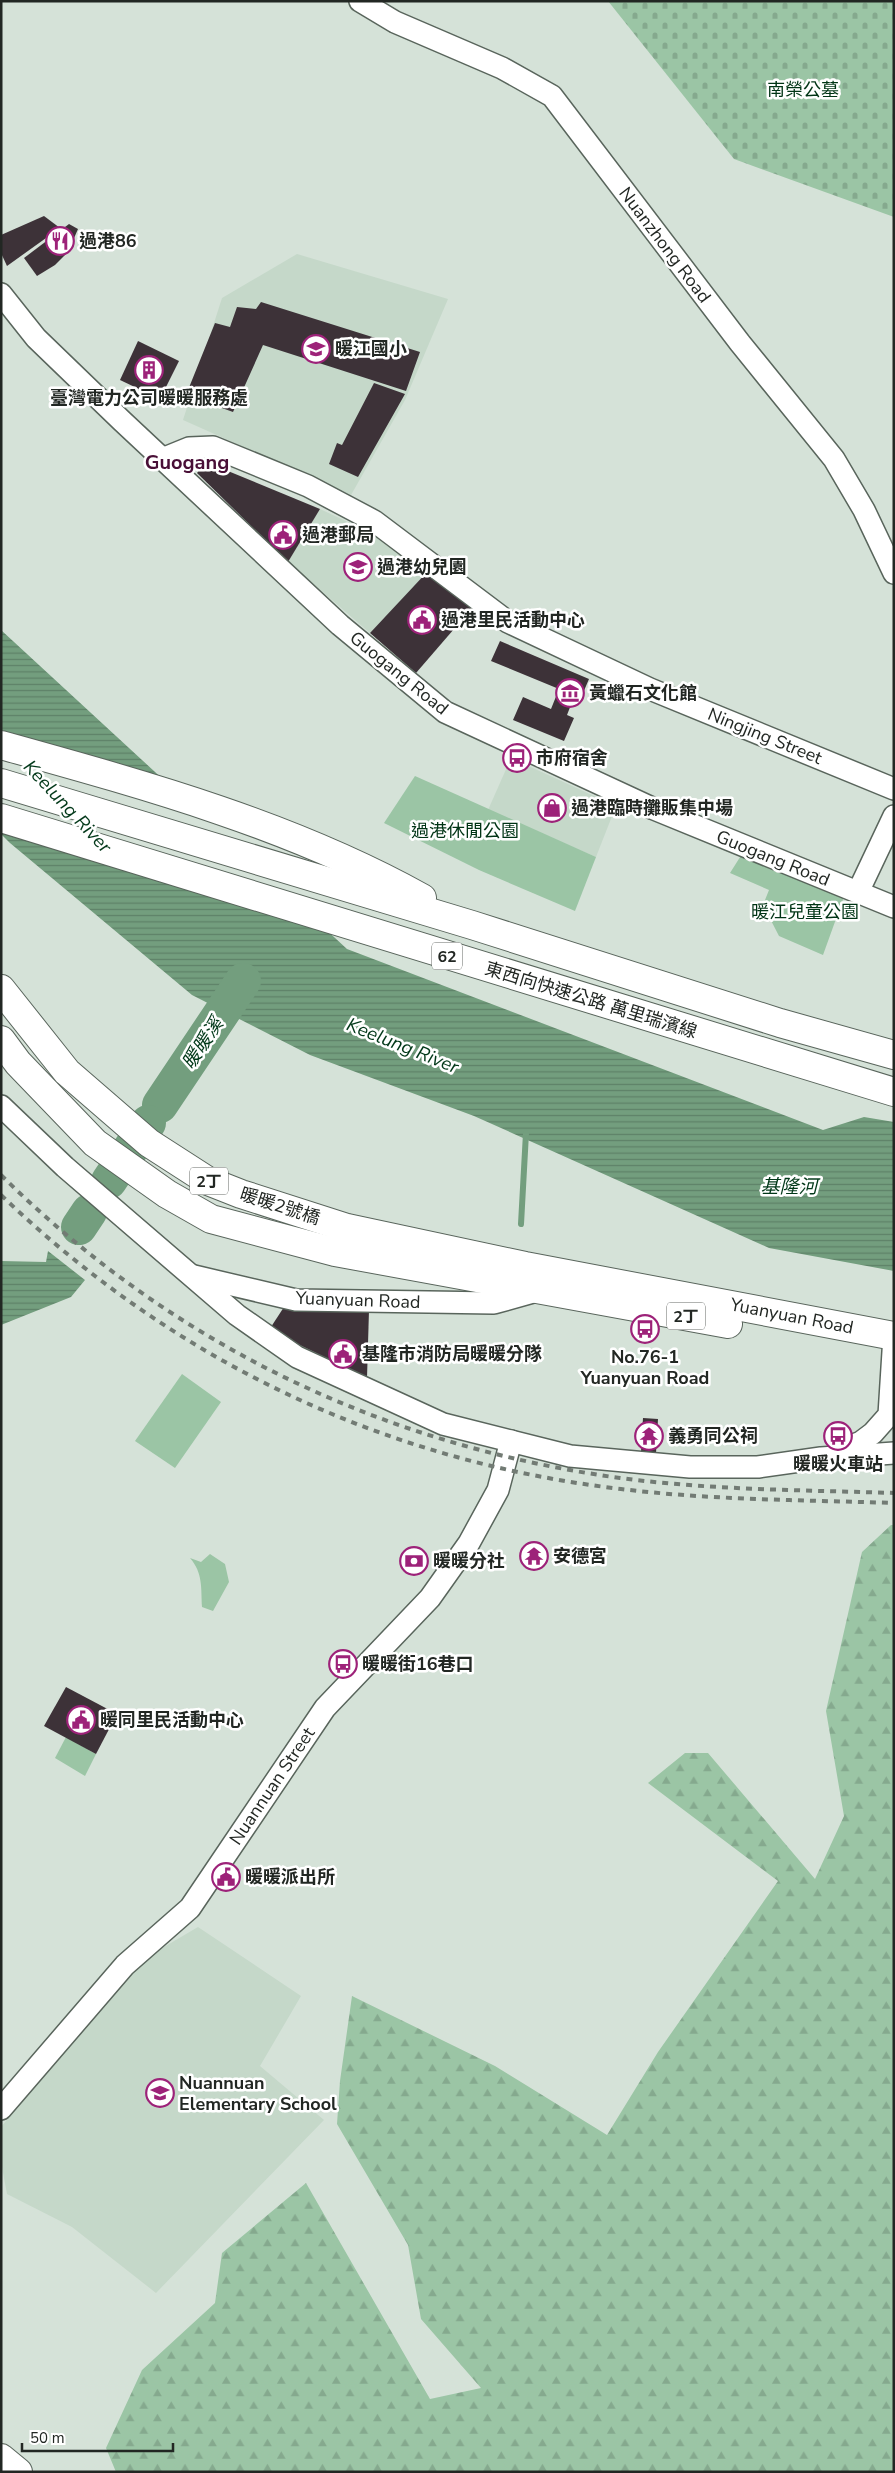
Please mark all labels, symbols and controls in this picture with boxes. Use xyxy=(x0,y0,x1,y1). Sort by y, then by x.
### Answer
park label: 南榮公墓 xyxy=(767,78,839,102)
street label: Nuanzhong Road xyxy=(614,182,716,308)
restaurant icon: 過港86 xyxy=(45,226,75,256)
place label: 過港86 xyxy=(79,229,137,253)
school or university icon: 暖江國小 xyxy=(301,334,331,364)
place label: 暖江國小 xyxy=(335,337,407,361)
building icon: 臺灣電力公司暖暖服務處 xyxy=(134,355,164,385)
place label: 臺灣電力公司暖暖服務處 xyxy=(50,386,248,410)
district label: Guogang xyxy=(145,449,229,476)
public building icon: 過港郵局 xyxy=(268,520,298,550)
place label: 過港郵局 xyxy=(302,523,374,547)
school or university icon: 過港幼兒園 xyxy=(343,552,373,582)
place label: 過港幼兒園 xyxy=(377,555,467,579)
public building icon: 過港里民活動中心 xyxy=(407,605,437,635)
place label: 過港里民活動中心 xyxy=(441,608,585,632)
street label: Guogang Road xyxy=(345,626,453,720)
museum icon: 黃蠟石文化館 xyxy=(555,678,585,708)
place label: 黃蠟石文化館 xyxy=(589,681,697,705)
street label: Ningjing Street xyxy=(704,702,826,770)
bus stop icon: 市府宿舍 xyxy=(502,743,532,773)
place label: 市府宿舍 xyxy=(536,746,608,770)
water label: Keelung River xyxy=(17,754,118,860)
shop icon: 過港臨時攤販集中場 xyxy=(537,793,567,823)
place label: 過港臨時攤販集中場 xyxy=(571,796,733,820)
park label: 過港休閒公園 xyxy=(411,819,519,843)
street label: Guogang Road xyxy=(713,824,833,892)
park label: 暖江兒童公園 xyxy=(751,900,859,924)
road number: 62 xyxy=(432,942,462,969)
street label: 東西向快速公路 萬里瑞濱線 xyxy=(482,956,700,1044)
water label: 暖暖溪 xyxy=(176,1010,231,1074)
water label: Keelung River xyxy=(343,1012,464,1081)
road number: 2丁 xyxy=(190,1168,228,1194)
water label: 基隆河 xyxy=(760,1174,821,1200)
street label: 暖暖2號橋 xyxy=(237,1182,323,1230)
street label: Yuanyuan Road xyxy=(294,1286,421,1314)
street label: Yuanyuan Road xyxy=(727,1292,856,1340)
road number: 2丁 xyxy=(667,1302,705,1330)
bus stop icon: No.76-1 Yuanyuan Road xyxy=(630,1314,660,1344)
public building icon: 基隆市消防局暖暖分隊 xyxy=(328,1339,358,1369)
place label: 基隆市消防局暖暖分隊 xyxy=(362,1342,542,1366)
place label: No.76-1 Yuanyuan Road xyxy=(580,1345,709,1390)
temple icon: 義勇同公祠 xyxy=(634,1421,664,1451)
bus stop icon: 暖暖火車站 xyxy=(823,1421,853,1451)
place label: 義勇同公祠 xyxy=(668,1424,758,1448)
place label: 暖暖火車站 xyxy=(793,1452,883,1476)
temple icon: 安德宮 xyxy=(519,1541,549,1571)
place label: 安德宮 xyxy=(553,1544,607,1568)
bank icon: 暖暖分社 xyxy=(399,1546,429,1576)
place label: 暖暖分社 xyxy=(433,1549,505,1573)
bus stop icon: 暖暖街16巷口 xyxy=(328,1649,358,1679)
place label: 暖暖街16巷口 xyxy=(362,1652,474,1676)
public building icon: 暖同里民活動中心 xyxy=(66,1705,96,1735)
place label: 暖同里民活動中心 xyxy=(100,1708,244,1732)
street label: Nuannuan Street xyxy=(224,1722,321,1850)
public building icon: 暖暖派出所 xyxy=(211,1862,241,1892)
place label: 暖暖派出所 xyxy=(245,1865,335,1889)
place label: Nuannuan Elementary School xyxy=(179,2071,337,2116)
school or university icon: Nuannuan Elementary School xyxy=(145,2078,175,2108)
scale bar xyxy=(22,2420,174,2452)
text: 50 m xyxy=(30,2428,65,2448)

